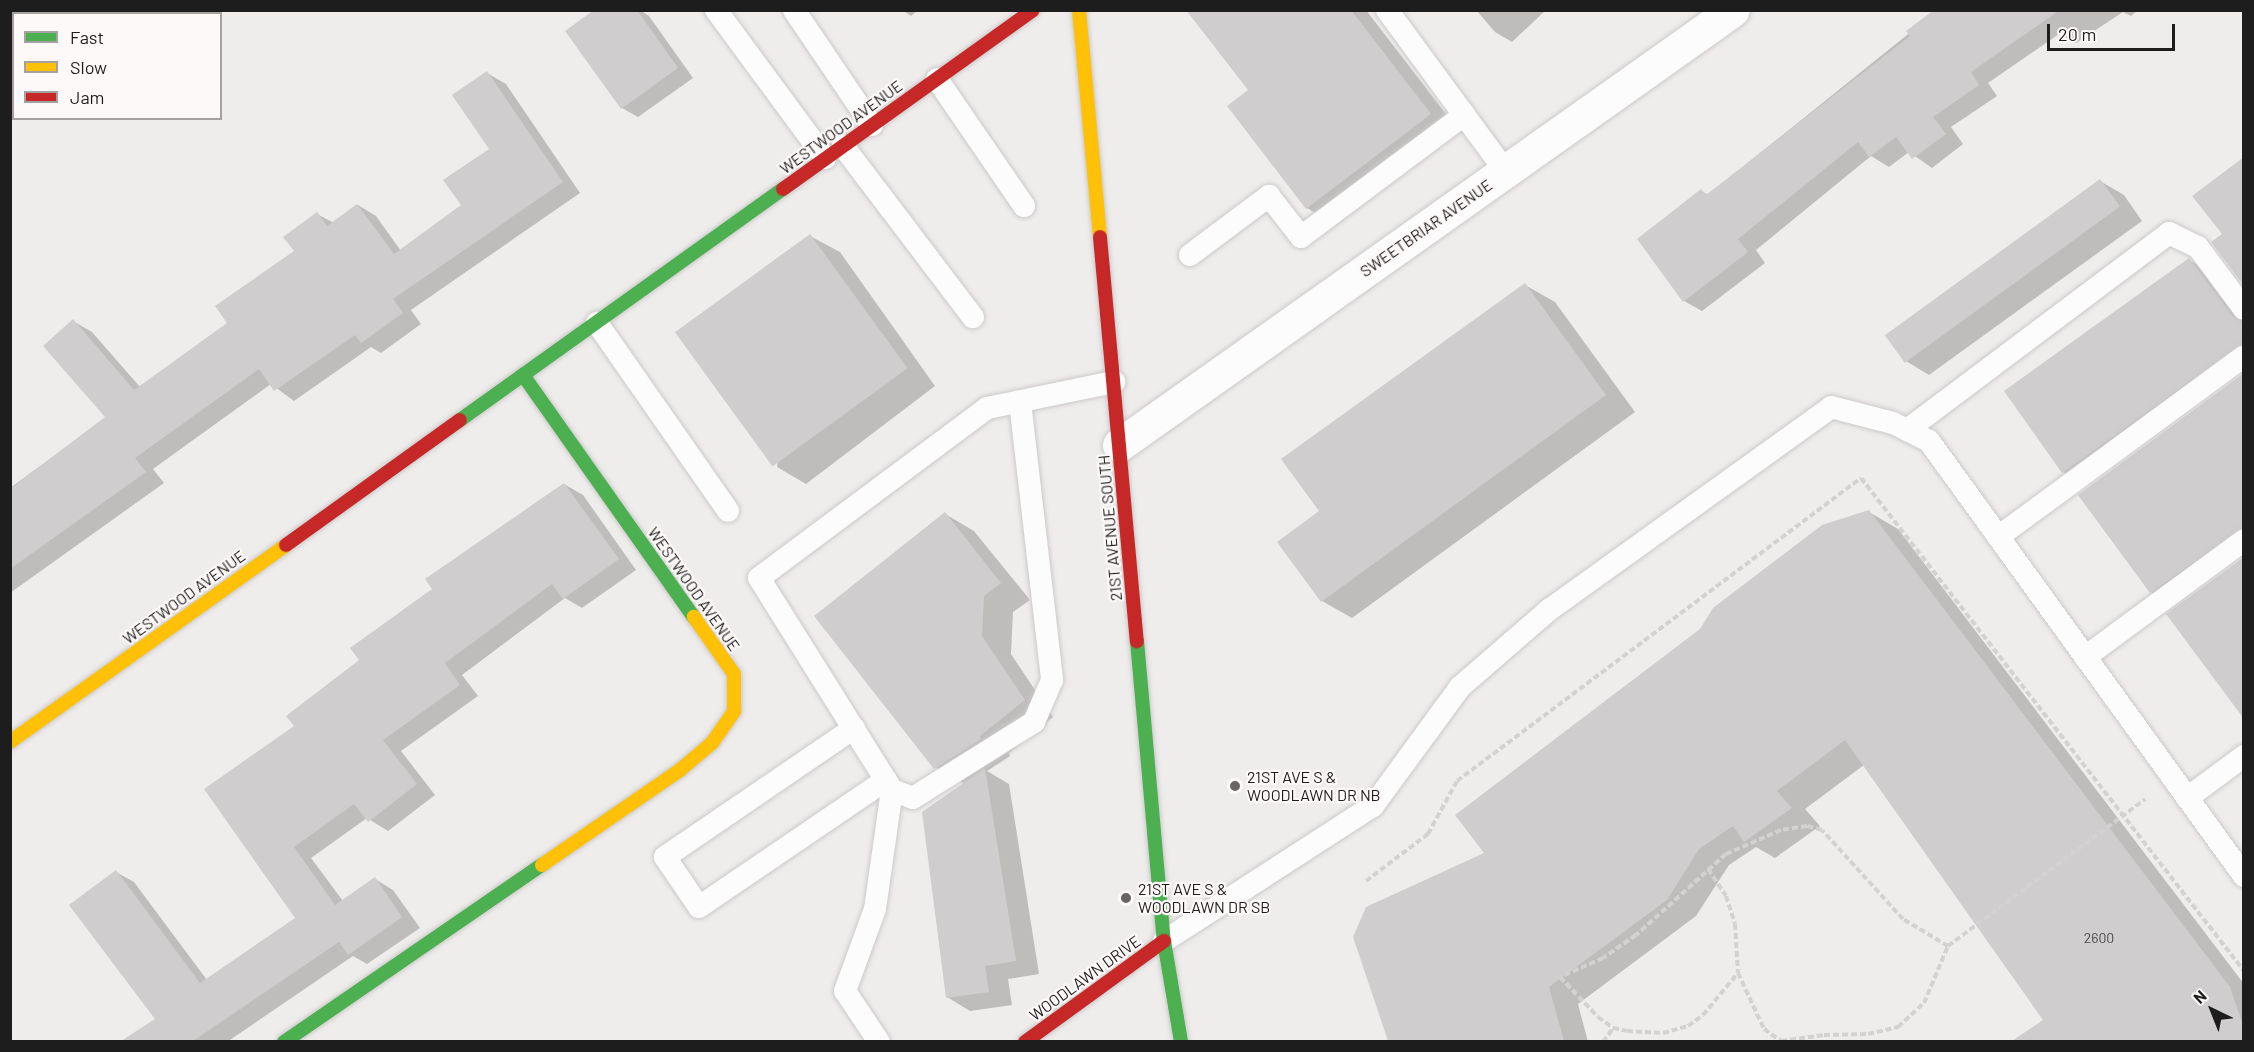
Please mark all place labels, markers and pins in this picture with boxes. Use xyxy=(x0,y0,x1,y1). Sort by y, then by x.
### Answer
place label: 21ST AVE S & WOODLAWN DR NB xyxy=(1247,767,1381,805)
marker: 21ST AVE S & WOODLAWN DR NB xyxy=(1228,779,1242,793)
place label: 21ST AVE S & WOODLAWN DR SB xyxy=(1138,879,1270,917)
marker: 21ST AVE S & WOODLAWN DR SB xyxy=(1119,891,1133,905)

